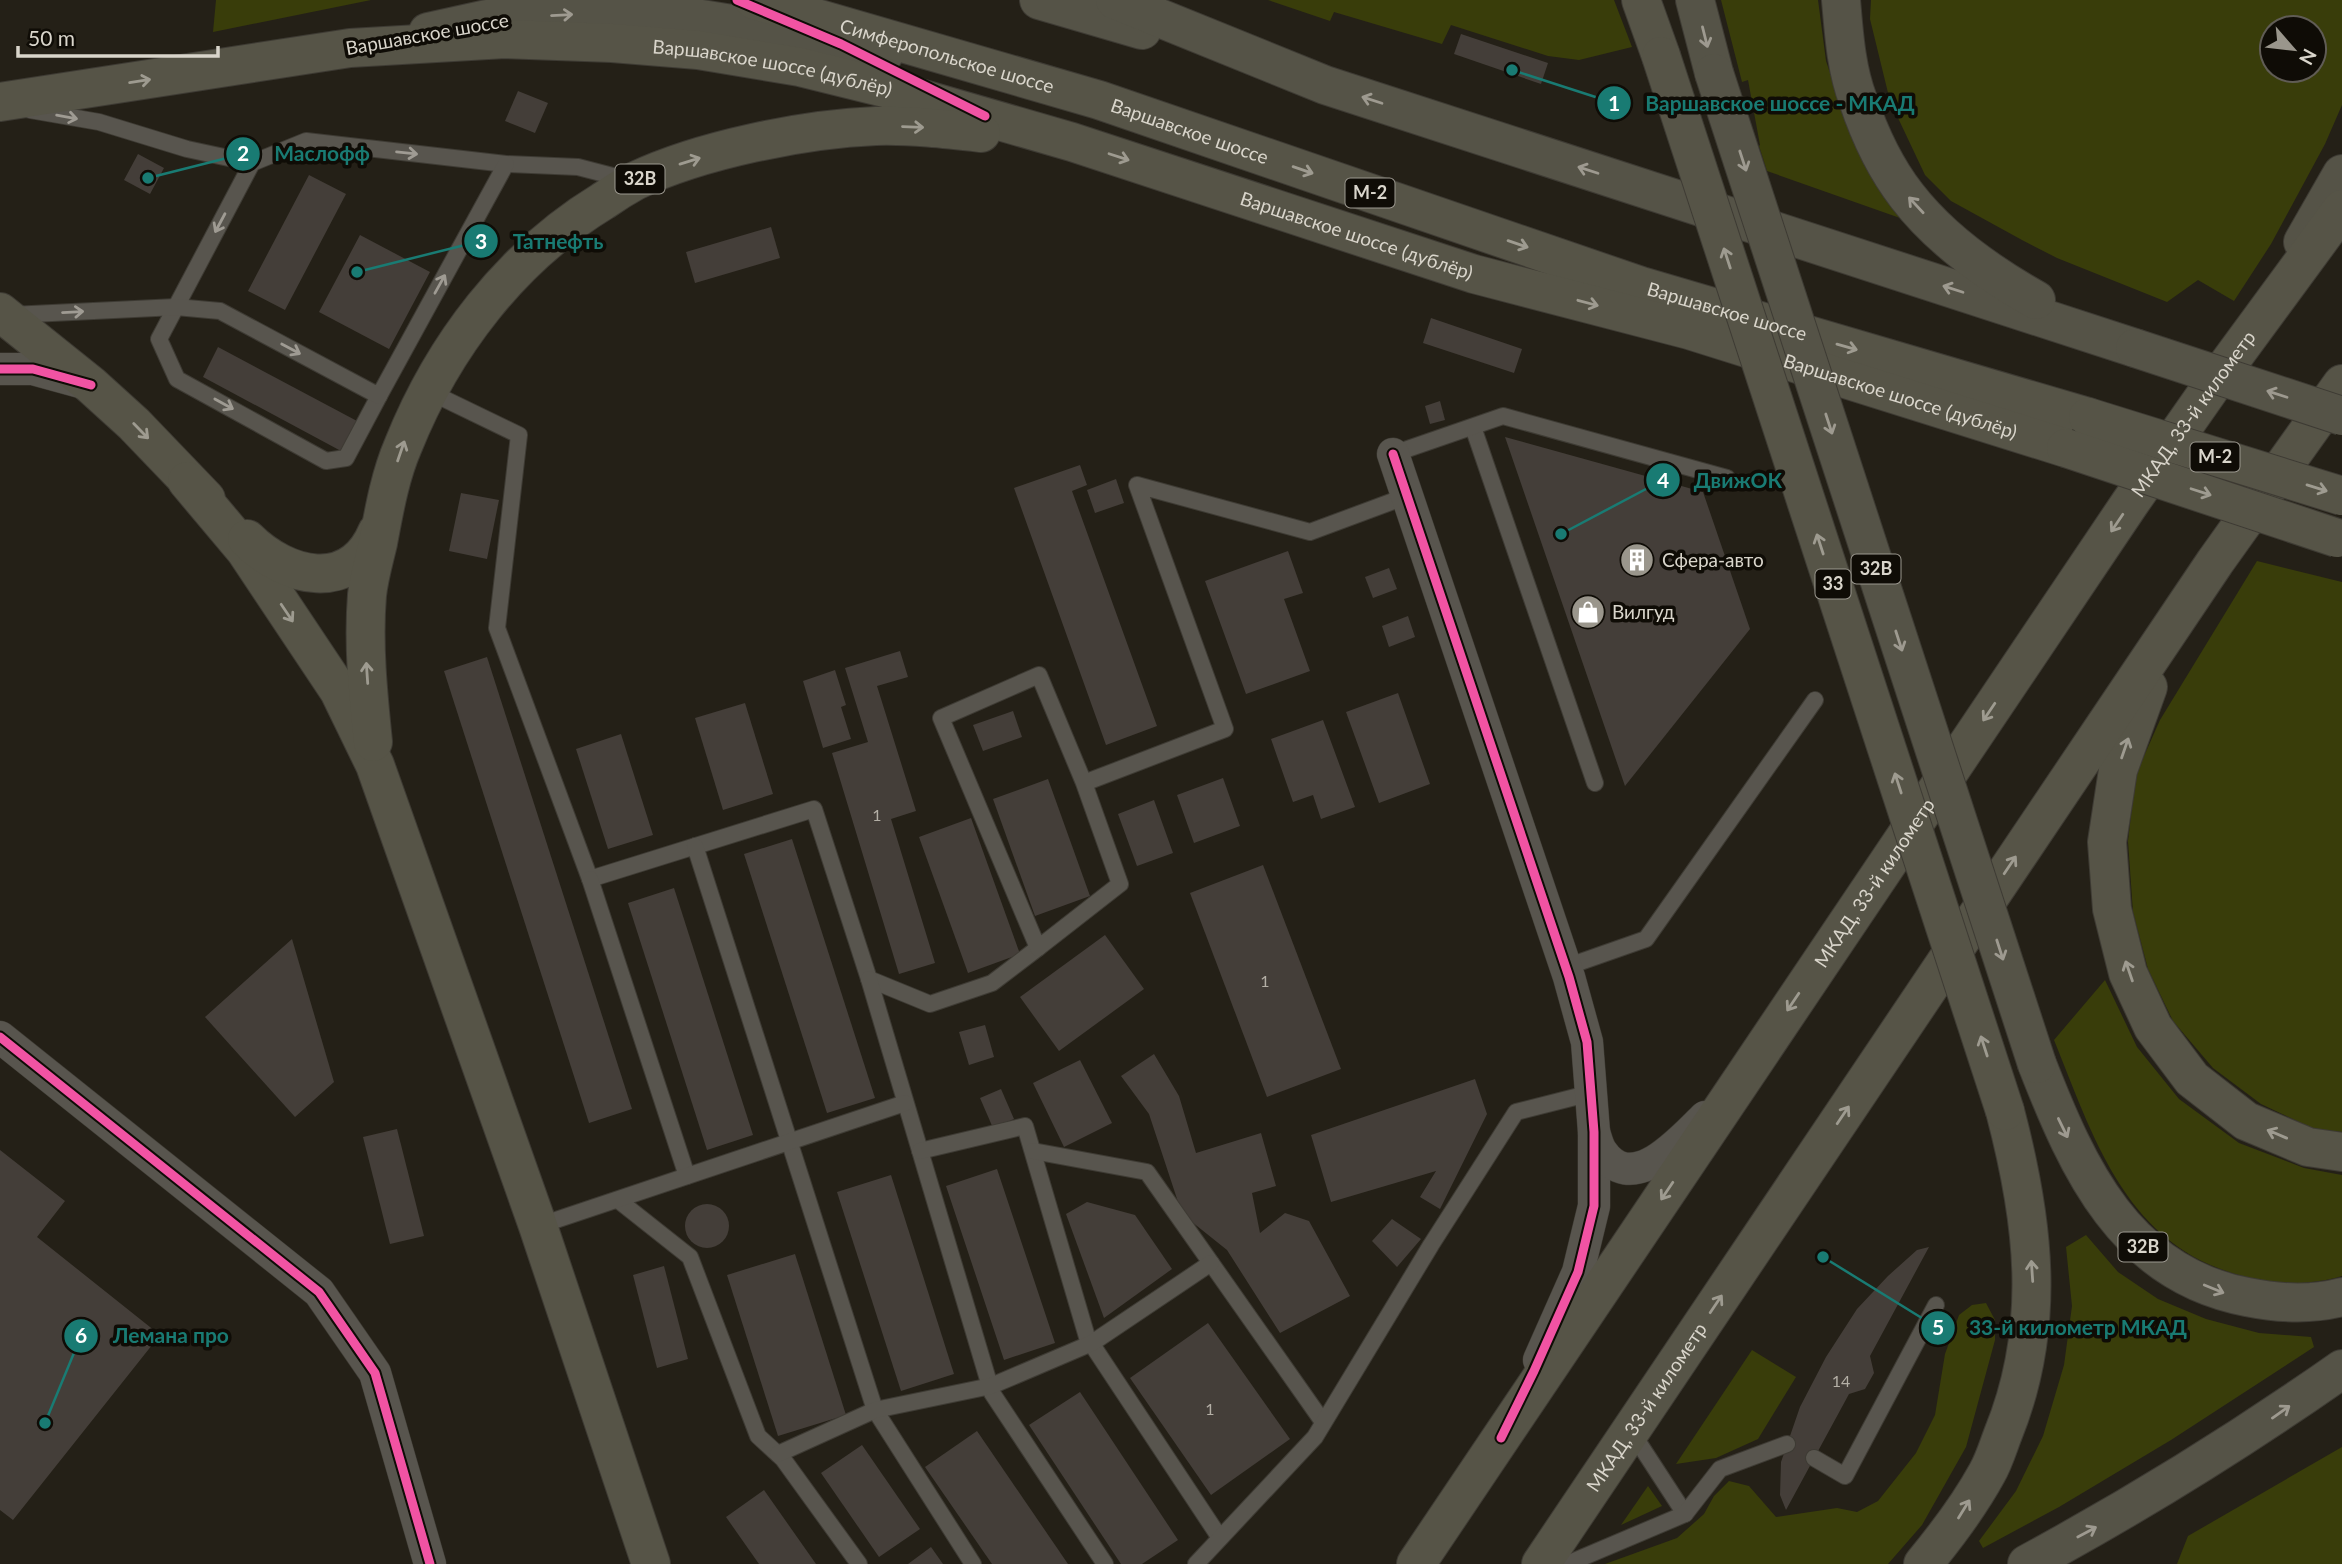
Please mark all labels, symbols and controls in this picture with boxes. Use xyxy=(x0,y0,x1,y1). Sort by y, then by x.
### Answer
street label: Варшавское шоссе xyxy=(344,8,510,59)
one-way arrow xyxy=(551,8,573,21)
scale bar xyxy=(18,14,217,58)
street label: Симферопольское шоссе xyxy=(837,14,1057,97)
north arrow xyxy=(2258,14,2328,84)
text: 50 m xyxy=(28,25,75,50)
one-way arrow xyxy=(1699,25,1712,48)
street label: Варшавское шоссе (дублёр) xyxy=(652,34,895,101)
text: N xyxy=(2295,45,2322,69)
one-way arrow xyxy=(128,74,151,87)
callout: Варшавское шоссе - МКАД xyxy=(1597,82,1929,124)
text: 1 xyxy=(1608,90,1620,115)
text: Варшавское шоссе - МКАД xyxy=(1645,90,1915,115)
street label: Варшавское шоссе xyxy=(1108,93,1272,168)
one-way arrow xyxy=(1361,93,1383,106)
one-way arrow xyxy=(55,111,78,124)
one-way arrow xyxy=(902,121,925,134)
callout: Маслофф xyxy=(225,133,384,175)
text: 2 xyxy=(237,140,249,165)
text: Маслофф xyxy=(274,140,370,165)
one-way arrow xyxy=(395,146,418,159)
one-way arrow xyxy=(1738,150,1750,172)
one-way arrow xyxy=(1107,152,1129,164)
one-way arrow xyxy=(678,154,700,167)
one-way arrow xyxy=(1578,163,1600,176)
road number: 32B xyxy=(616,164,664,194)
one-way arrow xyxy=(1291,165,1313,177)
road number: М-2 xyxy=(1346,178,1394,208)
street label: Варшавское шоссе (дублёр) xyxy=(1238,186,1476,284)
one-way arrow xyxy=(1907,197,1924,214)
one-way arrow xyxy=(213,212,226,233)
callout: Татнефть xyxy=(463,220,617,262)
text: 3 xyxy=(475,228,487,253)
text: Татнефть xyxy=(513,228,603,253)
one-way arrow xyxy=(1507,238,1529,251)
one-way arrow xyxy=(1720,247,1732,269)
one-way arrow xyxy=(433,275,447,295)
street label: Варшавское шоссе xyxy=(1645,276,1810,345)
one-way arrow xyxy=(1943,282,1965,294)
one-way arrow xyxy=(1576,297,1599,310)
one-way arrow xyxy=(62,305,84,318)
street label: МКАД, 33-й километр xyxy=(2126,326,2260,501)
one-way arrow xyxy=(1836,341,1858,354)
one-way arrow xyxy=(280,343,301,356)
street label: Варшавское шоссе (дублёр) xyxy=(1781,348,2020,443)
one-way arrow xyxy=(2266,387,2288,400)
one-way arrow xyxy=(213,397,233,411)
one-way arrow xyxy=(1823,413,1836,435)
one-way arrow xyxy=(132,422,149,439)
one-way arrow xyxy=(396,441,408,463)
road number: М-2 xyxy=(2190,443,2240,472)
callout: ДвижОК xyxy=(1645,459,1797,501)
text: 4 xyxy=(1657,467,1669,492)
text: ДвижОК xyxy=(1694,467,1783,492)
one-way arrow xyxy=(2306,483,2328,496)
one-way arrow xyxy=(2189,487,2211,500)
one-way arrow xyxy=(2109,513,2123,533)
one-way arrow xyxy=(1813,533,1825,555)
building icon: Сфера-авто xyxy=(1618,541,1656,579)
place label: Сфера-авто xyxy=(1662,548,1764,571)
road number: 32B xyxy=(1852,554,1900,584)
road number: 33 xyxy=(1815,570,1850,598)
shop icon: Вилгуд xyxy=(1569,593,1607,631)
place label: Вилгуд xyxy=(1612,600,1675,623)
one-way arrow xyxy=(280,603,294,622)
one-way arrow xyxy=(1894,629,1906,651)
one-way arrow xyxy=(360,662,373,685)
one-way arrow xyxy=(1981,701,1995,721)
one-way arrow xyxy=(2120,738,2132,760)
one-way arrow xyxy=(1891,773,1903,795)
street label: МКАД, 33-й километр xyxy=(1809,794,1939,971)
house number: 1 xyxy=(872,805,882,824)
one-way arrow xyxy=(2003,856,2017,875)
one-way arrow xyxy=(1994,939,2007,961)
one-way arrow xyxy=(2122,961,2134,983)
house number: 1 xyxy=(1260,971,1270,990)
one-way arrow xyxy=(1786,992,1800,1011)
one-way arrow xyxy=(1976,1036,1989,1058)
one-way arrow xyxy=(1835,1106,1850,1125)
one-way arrow xyxy=(2057,1117,2070,1138)
one-way arrow xyxy=(2267,1127,2288,1140)
one-way arrow xyxy=(1659,1181,1674,1200)
road number: 32B xyxy=(2118,1232,2168,1262)
one-way arrow xyxy=(2025,1261,2038,1283)
one-way arrow xyxy=(2202,1283,2224,1296)
one-way arrow xyxy=(1709,1295,1723,1314)
callout: 33-й километр МКАД xyxy=(1920,1307,2201,1349)
text: 5 xyxy=(1932,1314,1944,1339)
text: 33-й километр МКАД xyxy=(1969,1314,2187,1339)
callout: Лемана про xyxy=(64,1315,243,1357)
street label: МКАД, 33-й километр xyxy=(1581,1318,1711,1496)
text: 6 xyxy=(75,1322,87,1347)
text: Лемана про xyxy=(112,1322,229,1347)
house number: 14 xyxy=(1832,1371,1850,1390)
house number: 1 xyxy=(1205,1399,1215,1418)
one-way arrow xyxy=(2271,1405,2290,1419)
one-way arrow xyxy=(1958,1500,1972,1520)
one-way arrow xyxy=(2076,1524,2097,1538)

